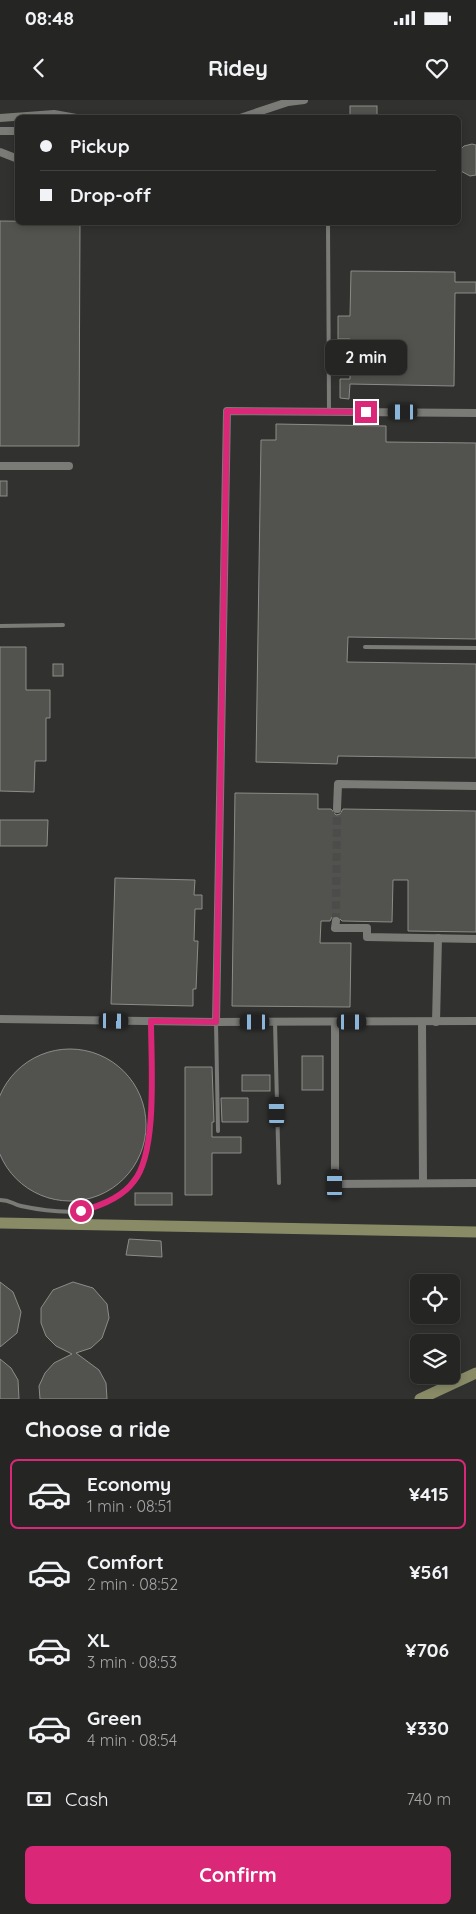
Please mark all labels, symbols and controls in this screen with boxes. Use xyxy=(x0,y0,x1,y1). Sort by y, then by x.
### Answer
text: 08:48 xyxy=(25,6,74,30)
icon: back xyxy=(25,54,53,82)
text: Ridey xyxy=(208,54,268,82)
icon: heart xyxy=(423,54,451,82)
text: Pickup xyxy=(70,134,130,158)
text: Drop-off xyxy=(70,183,151,207)
callout: 2 min xyxy=(325,340,407,374)
text: 2 min xyxy=(345,347,387,367)
route end xyxy=(355,401,377,423)
car xyxy=(388,405,418,420)
car xyxy=(98,1013,129,1029)
car xyxy=(240,1015,270,1030)
car xyxy=(337,1015,367,1030)
car xyxy=(269,1097,284,1127)
car xyxy=(327,1169,342,1199)
route start xyxy=(70,1200,92,1222)
map controls xyxy=(410,1274,460,1384)
button: locate xyxy=(410,1274,460,1324)
button: layers xyxy=(410,1334,460,1384)
text: Choose a ride xyxy=(25,1415,170,1443)
icon: car xyxy=(27,1472,72,1517)
text: Economy xyxy=(87,1472,171,1496)
text: ¥415 xyxy=(409,1482,449,1506)
text: 1 min · 08:51 xyxy=(87,1496,172,1516)
icon: car xyxy=(27,1550,72,1595)
text: Comfort xyxy=(87,1550,164,1574)
text: ¥561 xyxy=(409,1560,449,1584)
text: 2 min · 08:52 xyxy=(87,1574,178,1594)
icon: car xyxy=(27,1628,72,1673)
text: XL xyxy=(87,1628,110,1652)
text: ¥706 xyxy=(405,1638,449,1662)
text: 3 min · 08:53 xyxy=(87,1652,177,1672)
icon: car xyxy=(27,1706,72,1751)
text: Green xyxy=(87,1706,142,1730)
text: ¥330 xyxy=(406,1716,449,1740)
text: 4 min · 08:54 xyxy=(87,1730,177,1750)
icon: cash xyxy=(25,1785,53,1813)
text: Cash xyxy=(65,1787,109,1811)
text: 740 m xyxy=(407,1789,451,1809)
button: Confirm xyxy=(25,1846,451,1904)

